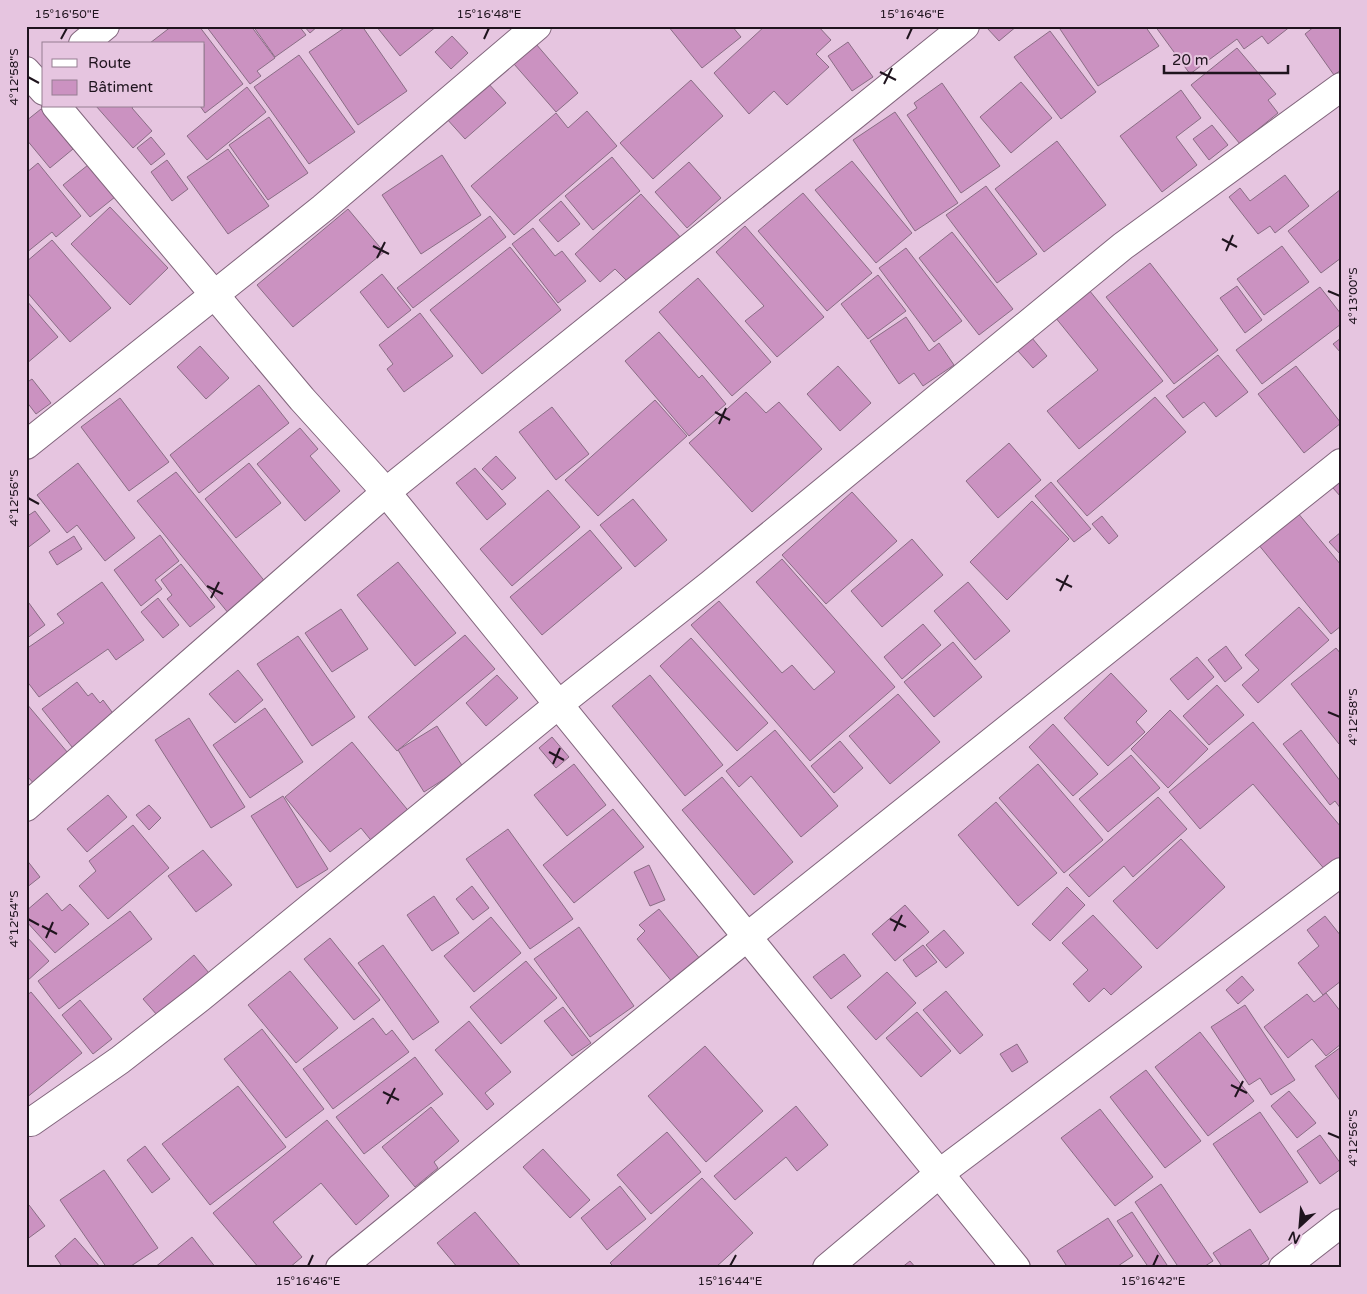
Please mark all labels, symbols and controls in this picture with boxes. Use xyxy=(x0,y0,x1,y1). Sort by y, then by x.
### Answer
text: 15°16'50"E xyxy=(35,7,100,21)
text: 15°16'48"E xyxy=(457,7,522,21)
text: 15°16'46"E xyxy=(880,7,945,21)
legend xyxy=(42,42,205,108)
scale bar xyxy=(1164,42,1288,74)
text: 4°12'58"S xyxy=(7,48,21,106)
text: 20 m xyxy=(1172,51,1209,69)
text: Route xyxy=(88,54,131,72)
text: Bâtiment xyxy=(88,78,153,96)
text: 4°13'00"S xyxy=(1346,267,1360,325)
text: 4°12'56"S xyxy=(7,469,21,527)
text: 4°12'58"S xyxy=(1346,688,1360,746)
text: 4°12'54"S xyxy=(7,890,21,948)
text: 4°12'56"S xyxy=(1346,1109,1360,1167)
north arrow xyxy=(1274,1202,1324,1252)
text: N xyxy=(1286,1227,1303,1247)
text: 15°16'46"E xyxy=(276,1274,341,1288)
text: 15°16'44"E xyxy=(698,1274,763,1288)
text: 15°16'42"E xyxy=(1121,1274,1186,1288)

